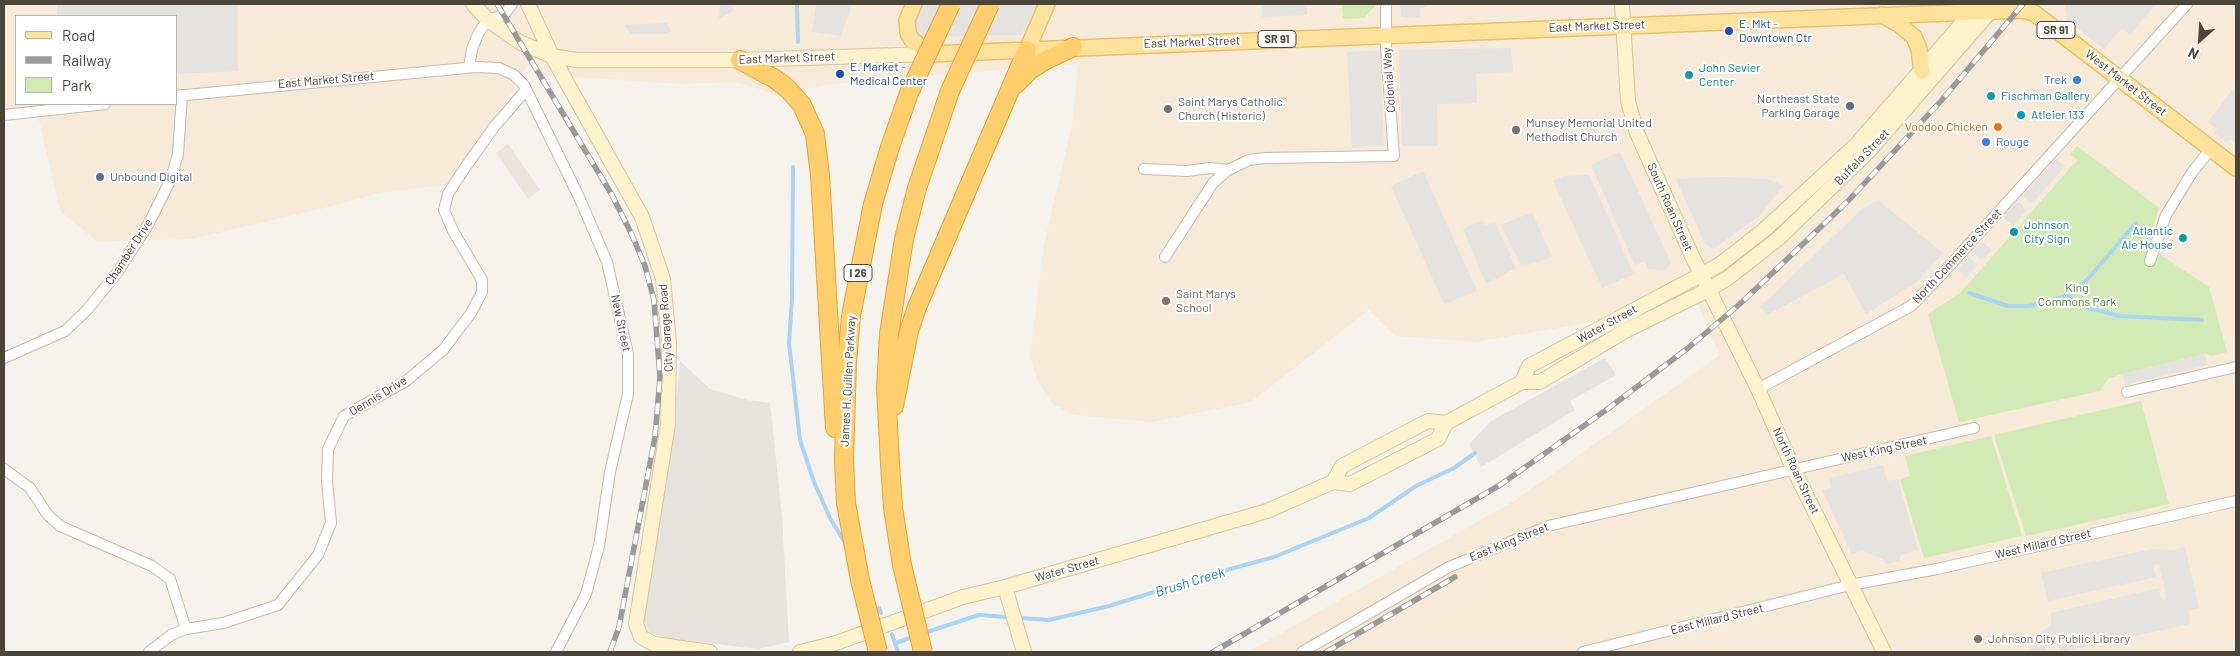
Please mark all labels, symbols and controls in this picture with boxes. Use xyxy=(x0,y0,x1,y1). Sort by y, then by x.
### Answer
legend xyxy=(15,15,178,105)
north arrow xyxy=(2175,15,2225,65)
street label: East Market Street xyxy=(1548,17,1646,35)
place label: E. Mkt - Downtown Ctr xyxy=(1739,17,1812,45)
road number: SR 91 xyxy=(2037,22,2075,38)
marker: E. Mkt - Downtown Ctr xyxy=(1723,25,1735,37)
text: Road xyxy=(62,26,95,44)
road number: SR 91 xyxy=(1258,30,1296,48)
street label: East Market Street xyxy=(1143,33,1241,51)
text: N xyxy=(2185,44,2201,64)
street label: Colonial Way xyxy=(1380,47,1398,113)
street label: West Market Street xyxy=(2082,47,2170,119)
street label: East Market Street xyxy=(738,49,836,67)
text: Railway xyxy=(62,51,111,69)
place label: E. Market - Medical Center xyxy=(850,60,927,88)
place label: John Sevier Center xyxy=(1699,61,1761,89)
marker: E. Market - Medical Center xyxy=(834,68,846,80)
street label: East Market Street xyxy=(277,69,375,91)
marker: John Sevier Center xyxy=(1683,69,1695,81)
place label: Trek xyxy=(2044,73,2067,87)
marker: Trek xyxy=(2071,74,2083,86)
text: Park xyxy=(62,76,91,94)
place label: Fischman Gallery xyxy=(2001,89,2090,103)
marker: Fischman Gallery xyxy=(1985,90,1997,102)
place label: Northeast State Parking Garage xyxy=(1757,92,1840,120)
place label: Saint Marys Catholic Church (Historic) xyxy=(1178,95,1283,123)
marker: Northeast State Parking Garage xyxy=(1844,100,1856,112)
marker: Saint Marys Catholic Church (Historic) xyxy=(1162,103,1174,115)
place label: Atleier 133 xyxy=(2031,108,2084,122)
marker: Atleier 133 xyxy=(2015,109,2027,121)
place label: Munsey Memorial United Methodist Church xyxy=(1526,116,1652,144)
place label: Voodoo Chicken xyxy=(1905,120,1988,134)
marker: Voodoo Chicken xyxy=(1992,121,2004,133)
marker: Munsey Memorial United Methodist Church xyxy=(1510,124,1522,136)
street label: Buffalo Street xyxy=(1832,126,1892,188)
place label: Rouge xyxy=(1996,135,2029,149)
marker: Rouge xyxy=(1980,136,1992,148)
street label: South Roan Street xyxy=(1644,161,1696,253)
place label: Unbound Digital xyxy=(110,170,192,184)
marker: Unbound Digital xyxy=(94,171,106,183)
street label: North Commerce Street xyxy=(1909,206,2005,306)
street label: Chamber Drive xyxy=(102,216,156,288)
place label: Johnson City Sign xyxy=(2024,218,2070,246)
place label: Atlantic Ale House xyxy=(2121,224,2173,252)
marker: Johnson City Sign xyxy=(2008,226,2020,238)
marker: Atlantic Ale House xyxy=(2177,232,2189,244)
road number: I 26 xyxy=(844,264,872,282)
park label: King Commons Park xyxy=(2038,281,2116,309)
street label: City Garage Road xyxy=(656,283,676,373)
place label: Saint Marys School xyxy=(1176,287,1236,315)
street label: New Street xyxy=(608,293,634,353)
marker: Saint Marys School xyxy=(1160,295,1172,307)
street label: Water Street xyxy=(1575,302,1639,346)
street label: James H. Quillen Parkway xyxy=(837,315,859,447)
street label: Dennis Drive xyxy=(347,373,409,419)
street label: North Roan Street xyxy=(1770,425,1822,517)
street label: West King Street xyxy=(1840,433,1928,465)
street label: East King Street xyxy=(1467,520,1551,564)
street label: West Millard Street xyxy=(1994,526,2092,562)
street label: Water Street xyxy=(1033,553,1101,585)
water label: Brush Creek xyxy=(1153,563,1227,601)
street label: East Millard Street xyxy=(1669,600,1765,638)
place label: Johnson City Public Library xyxy=(1988,632,2130,646)
marker: Johnson City Public Library xyxy=(1972,633,1984,645)

